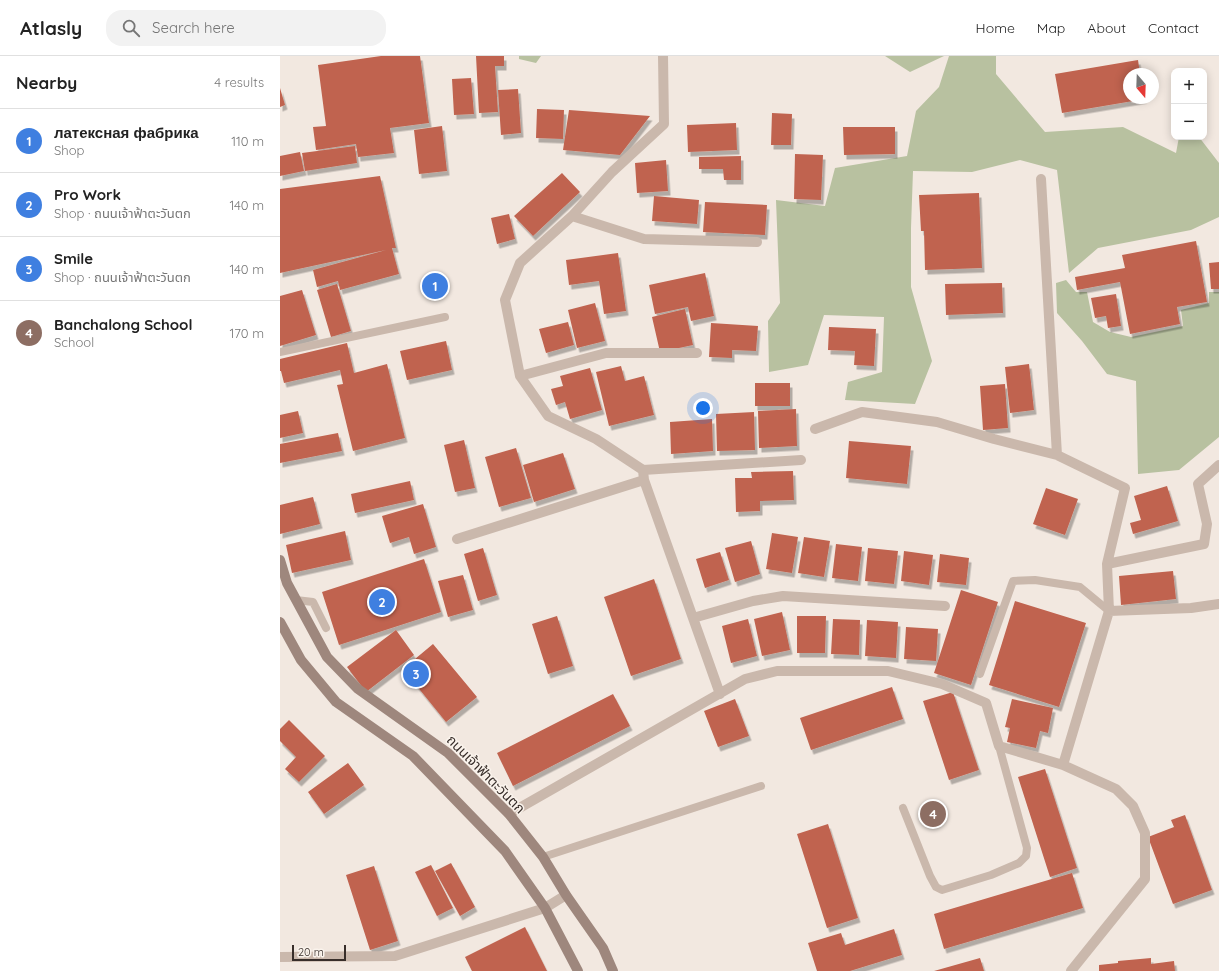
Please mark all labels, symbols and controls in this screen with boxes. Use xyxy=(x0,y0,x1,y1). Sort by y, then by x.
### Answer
search box xyxy=(106,10,386,46)
text: Atlasly xyxy=(20,16,82,40)
icon: search xyxy=(120,17,142,39)
text: Search here xyxy=(152,18,235,37)
text: Home xyxy=(976,19,1015,37)
text: Map xyxy=(1037,19,1065,37)
text: About xyxy=(1087,19,1126,37)
text: Contact xyxy=(1148,19,1199,37)
north arrow xyxy=(1123,68,1159,104)
map controls xyxy=(1171,68,1207,140)
button: + xyxy=(1171,68,1207,104)
text: Nearby xyxy=(16,72,77,93)
text: 4 results xyxy=(214,74,264,90)
button: − xyxy=(1171,104,1207,140)
text: латексная фабрика xyxy=(54,123,199,142)
text: 1 xyxy=(26,133,32,149)
text: 110 m xyxy=(231,133,264,149)
text: Shop xyxy=(54,142,84,158)
text: Pro Work xyxy=(54,185,121,204)
text: 2 xyxy=(25,197,33,213)
text: 140 m xyxy=(229,197,264,213)
text: Shop · ถนนเจ้าฟ้าตะวันตก xyxy=(54,205,191,221)
text: Smile xyxy=(54,249,93,268)
text: 3 xyxy=(26,261,32,277)
text: 140 m xyxy=(229,261,264,277)
text: Shop · ถนนเจ้าฟ้าตะวันตก xyxy=(54,269,191,285)
pin: 1 xyxy=(422,271,448,301)
text: Banchalong School xyxy=(54,315,192,334)
text: 4 xyxy=(25,325,33,341)
text: 170 m xyxy=(229,325,264,341)
text: School xyxy=(54,334,94,350)
your location xyxy=(693,398,713,418)
pin: 2 xyxy=(369,587,395,617)
pin: 3 xyxy=(403,659,429,689)
street label: ถนนเจ้าฟ้าตะวันตก xyxy=(443,731,529,817)
pin: 4 xyxy=(920,799,946,829)
scale bar xyxy=(292,943,346,962)
text: 20 m xyxy=(298,945,324,959)

